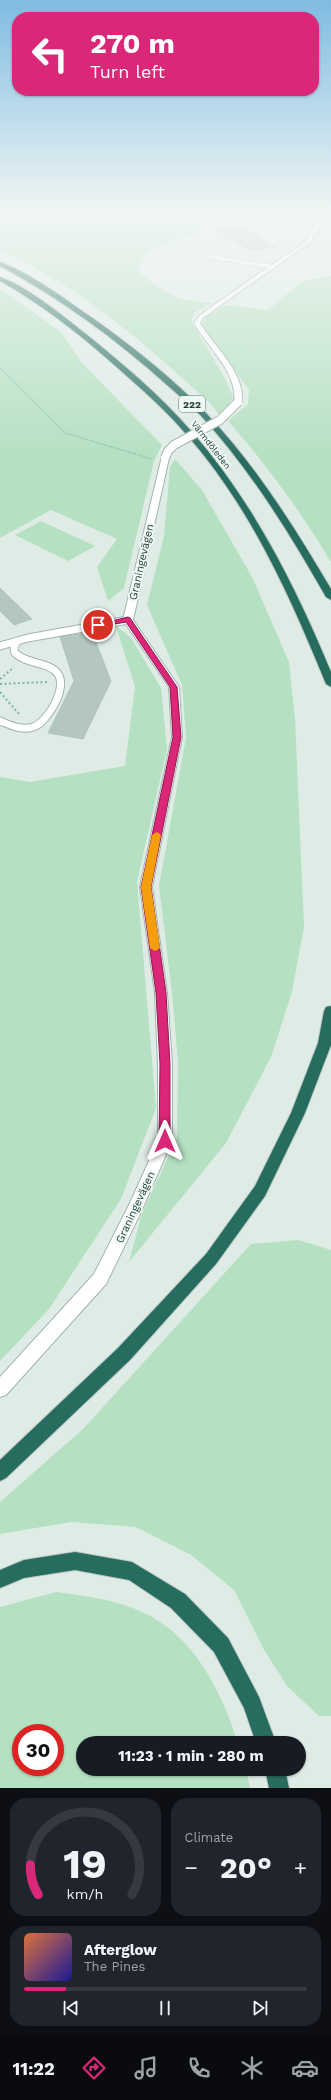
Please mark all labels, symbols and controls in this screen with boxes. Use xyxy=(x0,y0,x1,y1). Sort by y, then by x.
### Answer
text: 270 m xyxy=(90,27,175,60)
icon: left xyxy=(24,28,76,80)
text: Turn left xyxy=(90,61,165,82)
road number: 222 xyxy=(179,396,205,412)
street label: Värmdöleden xyxy=(189,419,233,471)
street label: Graningevägen xyxy=(126,523,157,602)
pin xyxy=(81,608,115,642)
icon: arrive xyxy=(87,614,109,636)
position arrow xyxy=(144,1120,186,1162)
street label: Graningevägen xyxy=(113,1169,158,1245)
speed limit sign: 30 xyxy=(12,1724,64,1776)
text: 11:23 · 1 min · 280 m xyxy=(118,1747,264,1765)
text: Climate xyxy=(185,1830,233,1845)
text: 19 xyxy=(63,1839,107,1888)
text: 20° xyxy=(220,1850,272,1885)
text: − xyxy=(185,1855,198,1880)
text: + xyxy=(294,1855,307,1880)
text: km/h xyxy=(67,1886,104,1902)
text: Afterglow xyxy=(84,1941,157,1959)
text: The Pines xyxy=(84,1959,145,1974)
icon: previous xyxy=(60,1997,82,2019)
icon: pause xyxy=(154,1997,176,2019)
icon: next xyxy=(249,1997,271,2019)
icon: directions xyxy=(80,2054,108,2082)
icon: music xyxy=(132,2054,160,2082)
icon: phone xyxy=(185,2054,213,2082)
icon: climate xyxy=(238,2054,266,2082)
icon: car xyxy=(291,2054,319,2082)
text: 11:22 xyxy=(12,2058,55,2079)

